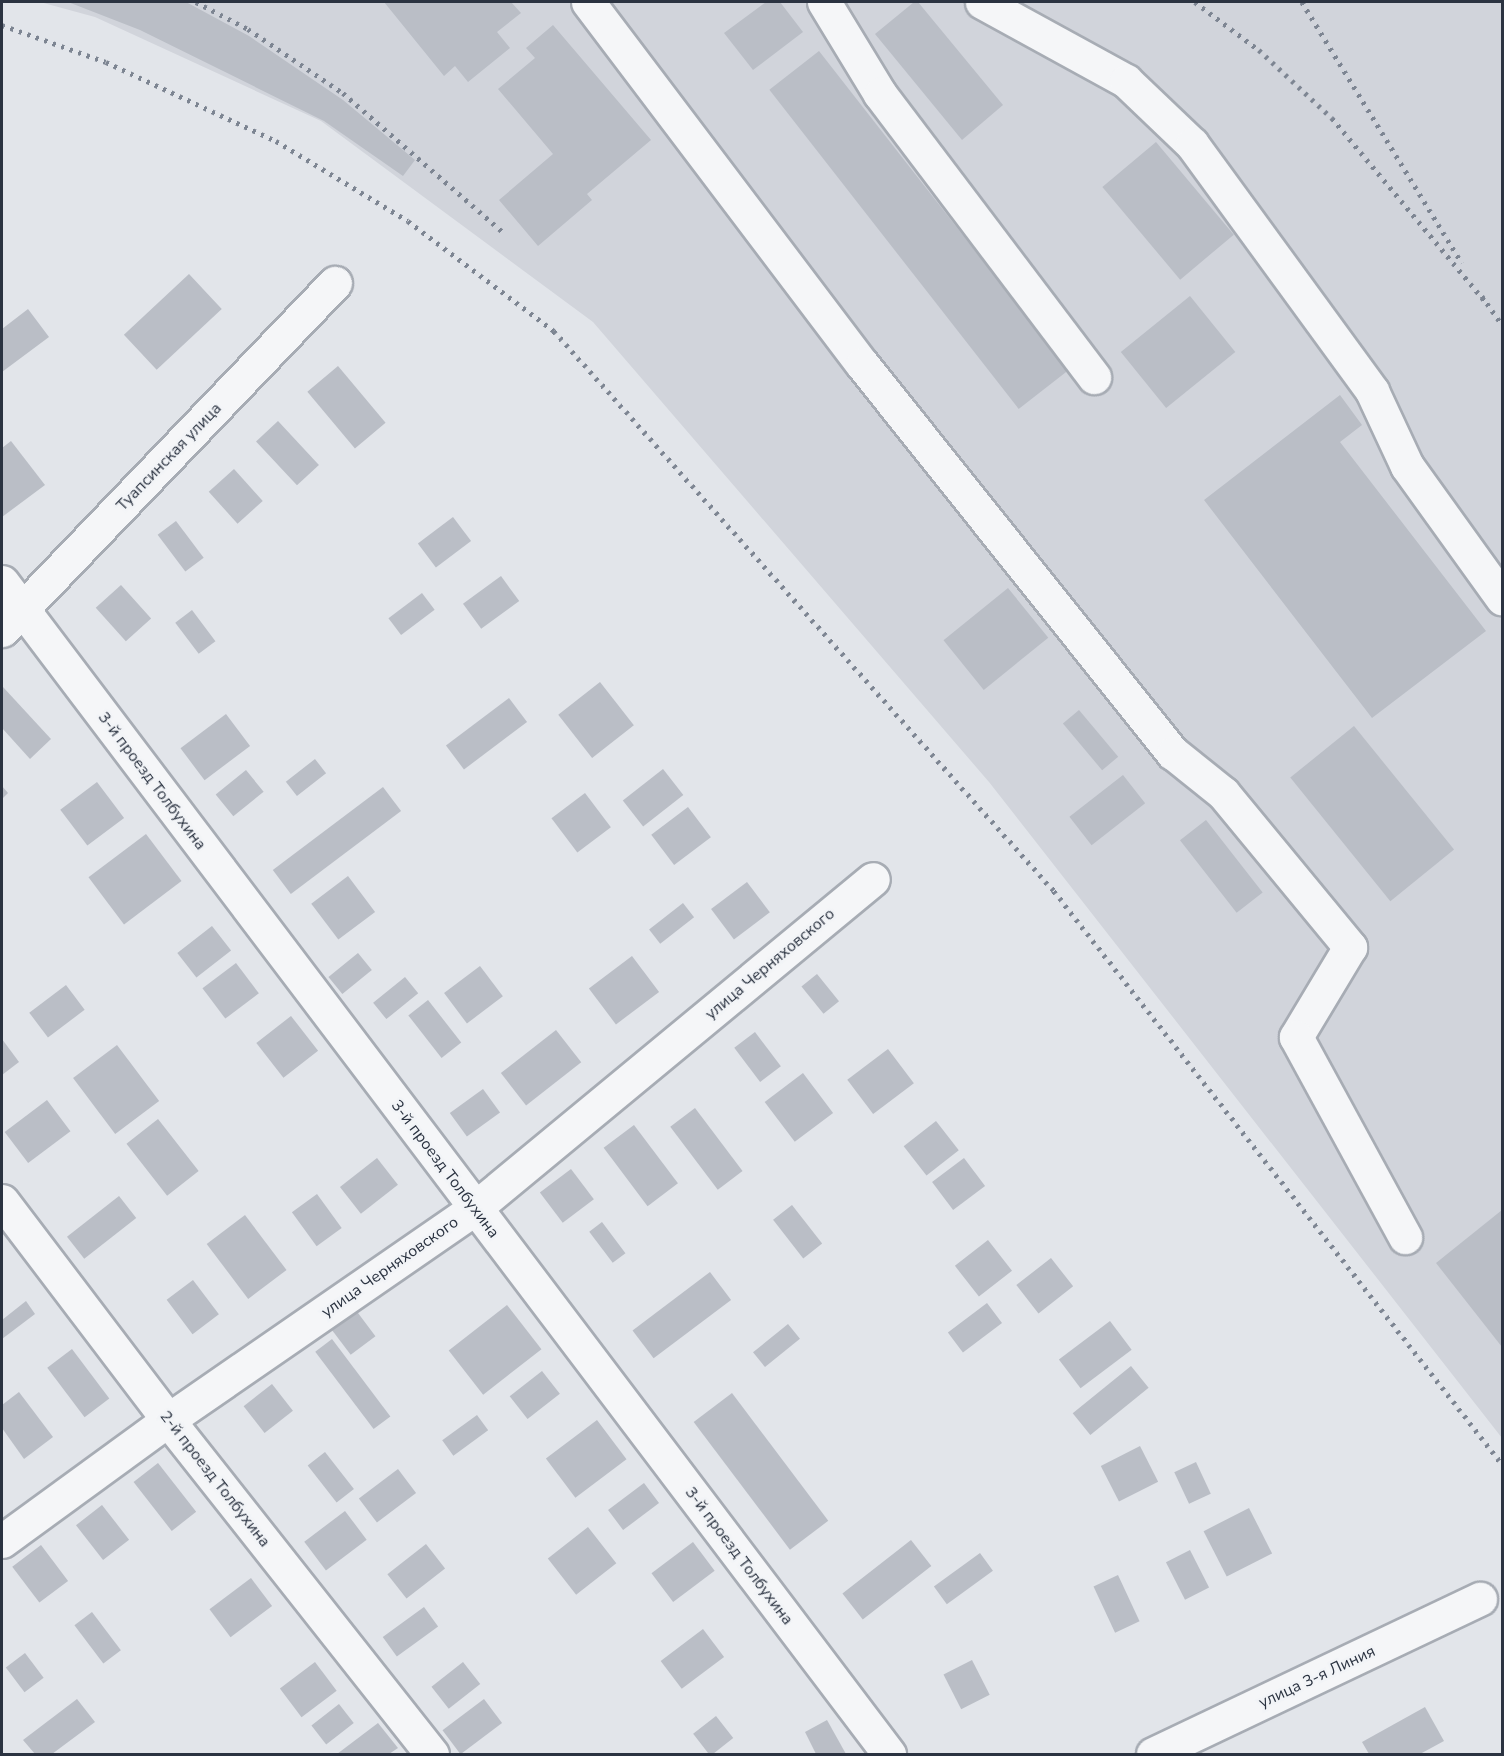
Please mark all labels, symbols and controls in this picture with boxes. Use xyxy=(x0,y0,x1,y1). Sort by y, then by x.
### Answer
street label: Туапсинская улица xyxy=(112,399,226,515)
street label: 3-й проезд Толбухина xyxy=(94,708,210,854)
street label: улица Черняховского xyxy=(701,904,839,1024)
street label: 3-й проезд Толбухина xyxy=(387,1096,503,1242)
street label: улица Черняховского xyxy=(318,1212,462,1322)
street label: 2-й проезд Толбухина xyxy=(156,1407,274,1551)
street label: 3-й проезд Толбухина xyxy=(681,1483,797,1629)
street label: улица 3-я Линия xyxy=(1256,1642,1378,1712)

